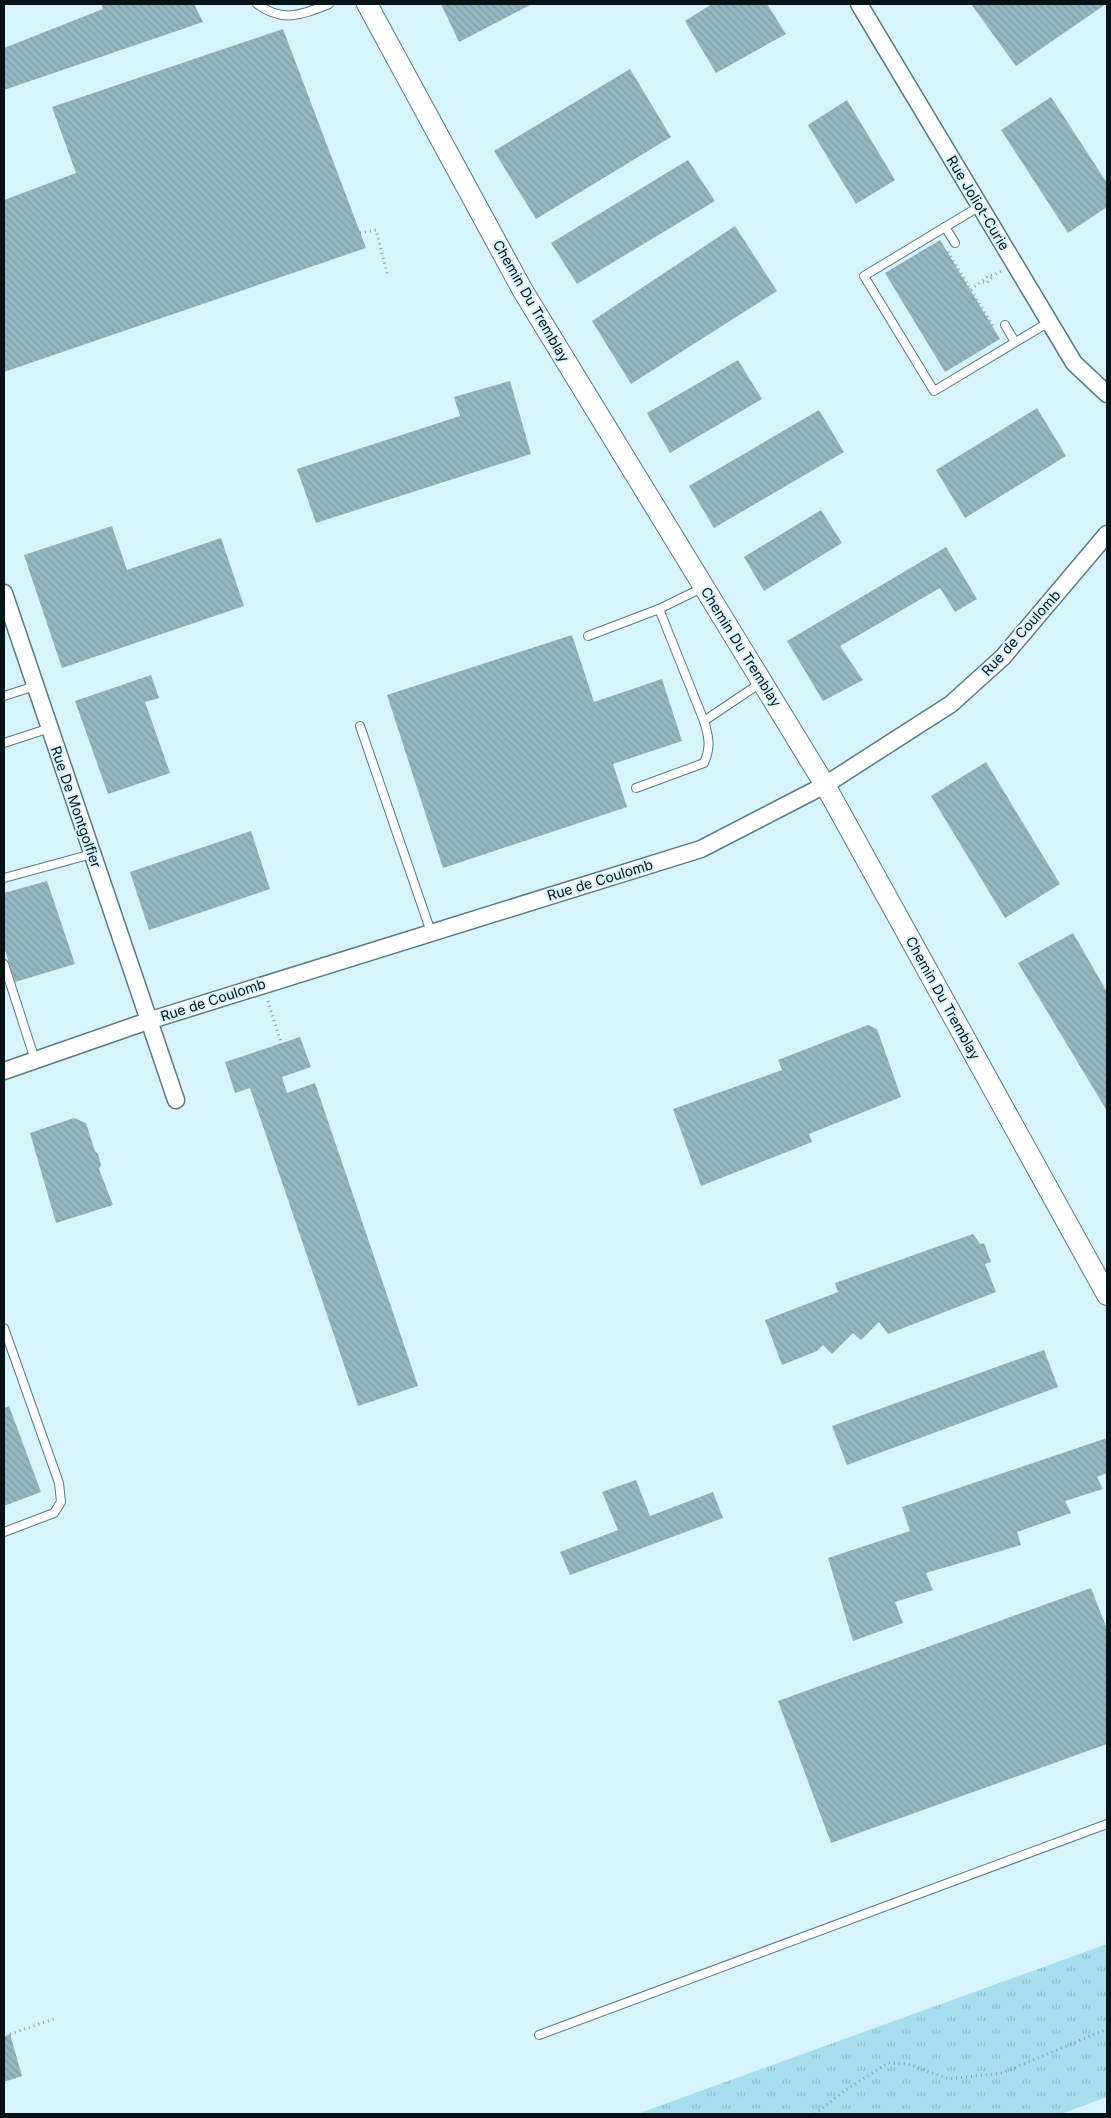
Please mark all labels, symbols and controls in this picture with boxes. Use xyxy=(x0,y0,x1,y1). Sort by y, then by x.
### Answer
street label: Rue Joliot-Curie xyxy=(944,152,1013,253)
street label: Chemin Du Tremblay xyxy=(490,237,573,365)
street label: Chemin Du Tremblay xyxy=(698,584,785,710)
street label: Rue de Coulomb xyxy=(978,586,1064,679)
street label: Rue De Montgolfier xyxy=(48,744,105,870)
street label: Rue de Coulomb xyxy=(545,855,655,904)
street label: Chemin Du Tremblay xyxy=(903,933,984,1062)
street label: Rue de Coulomb xyxy=(158,975,268,1025)

